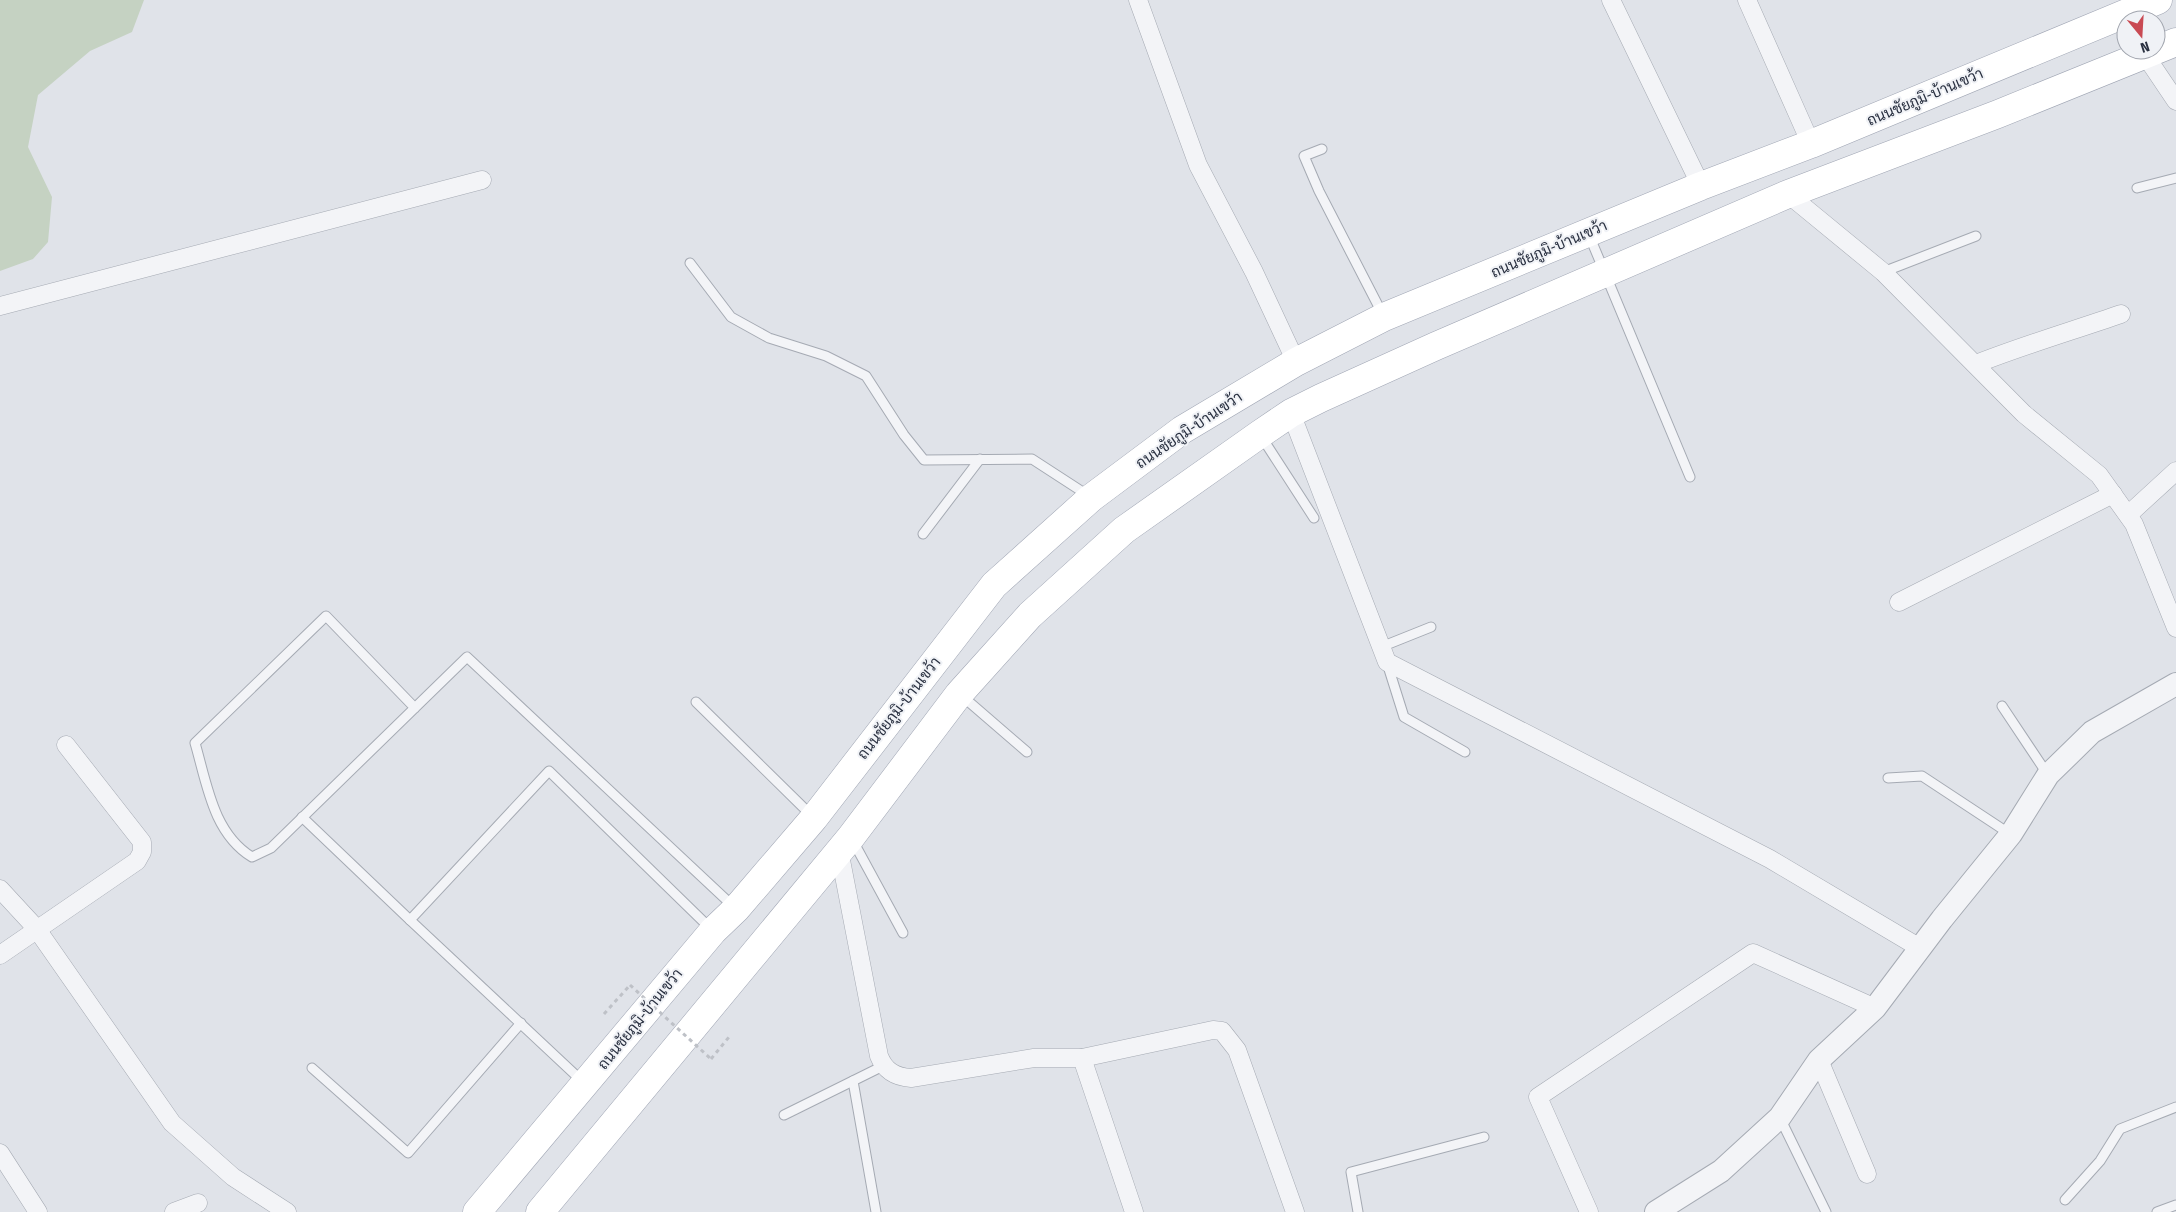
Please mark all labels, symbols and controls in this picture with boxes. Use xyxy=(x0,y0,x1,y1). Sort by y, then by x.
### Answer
north arrow xyxy=(2116,10,2166,60)
text: N xyxy=(2138,38,2151,56)
street label: ถนนชัยภูมิ-บ้านเขว้า xyxy=(1864,63,1986,131)
street label: ถนนชัยภูมิ-บ้านเขว้า xyxy=(1488,215,1610,283)
street label: ถนนชัยภูมิ-บ้านเขว้า xyxy=(1132,387,1246,473)
street label: ถนนชัยภูมิ-บ้านเขว้า xyxy=(853,653,945,763)
street label: ถนนชัยภูมิ-บ้านเขว้า xyxy=(593,964,687,1074)

